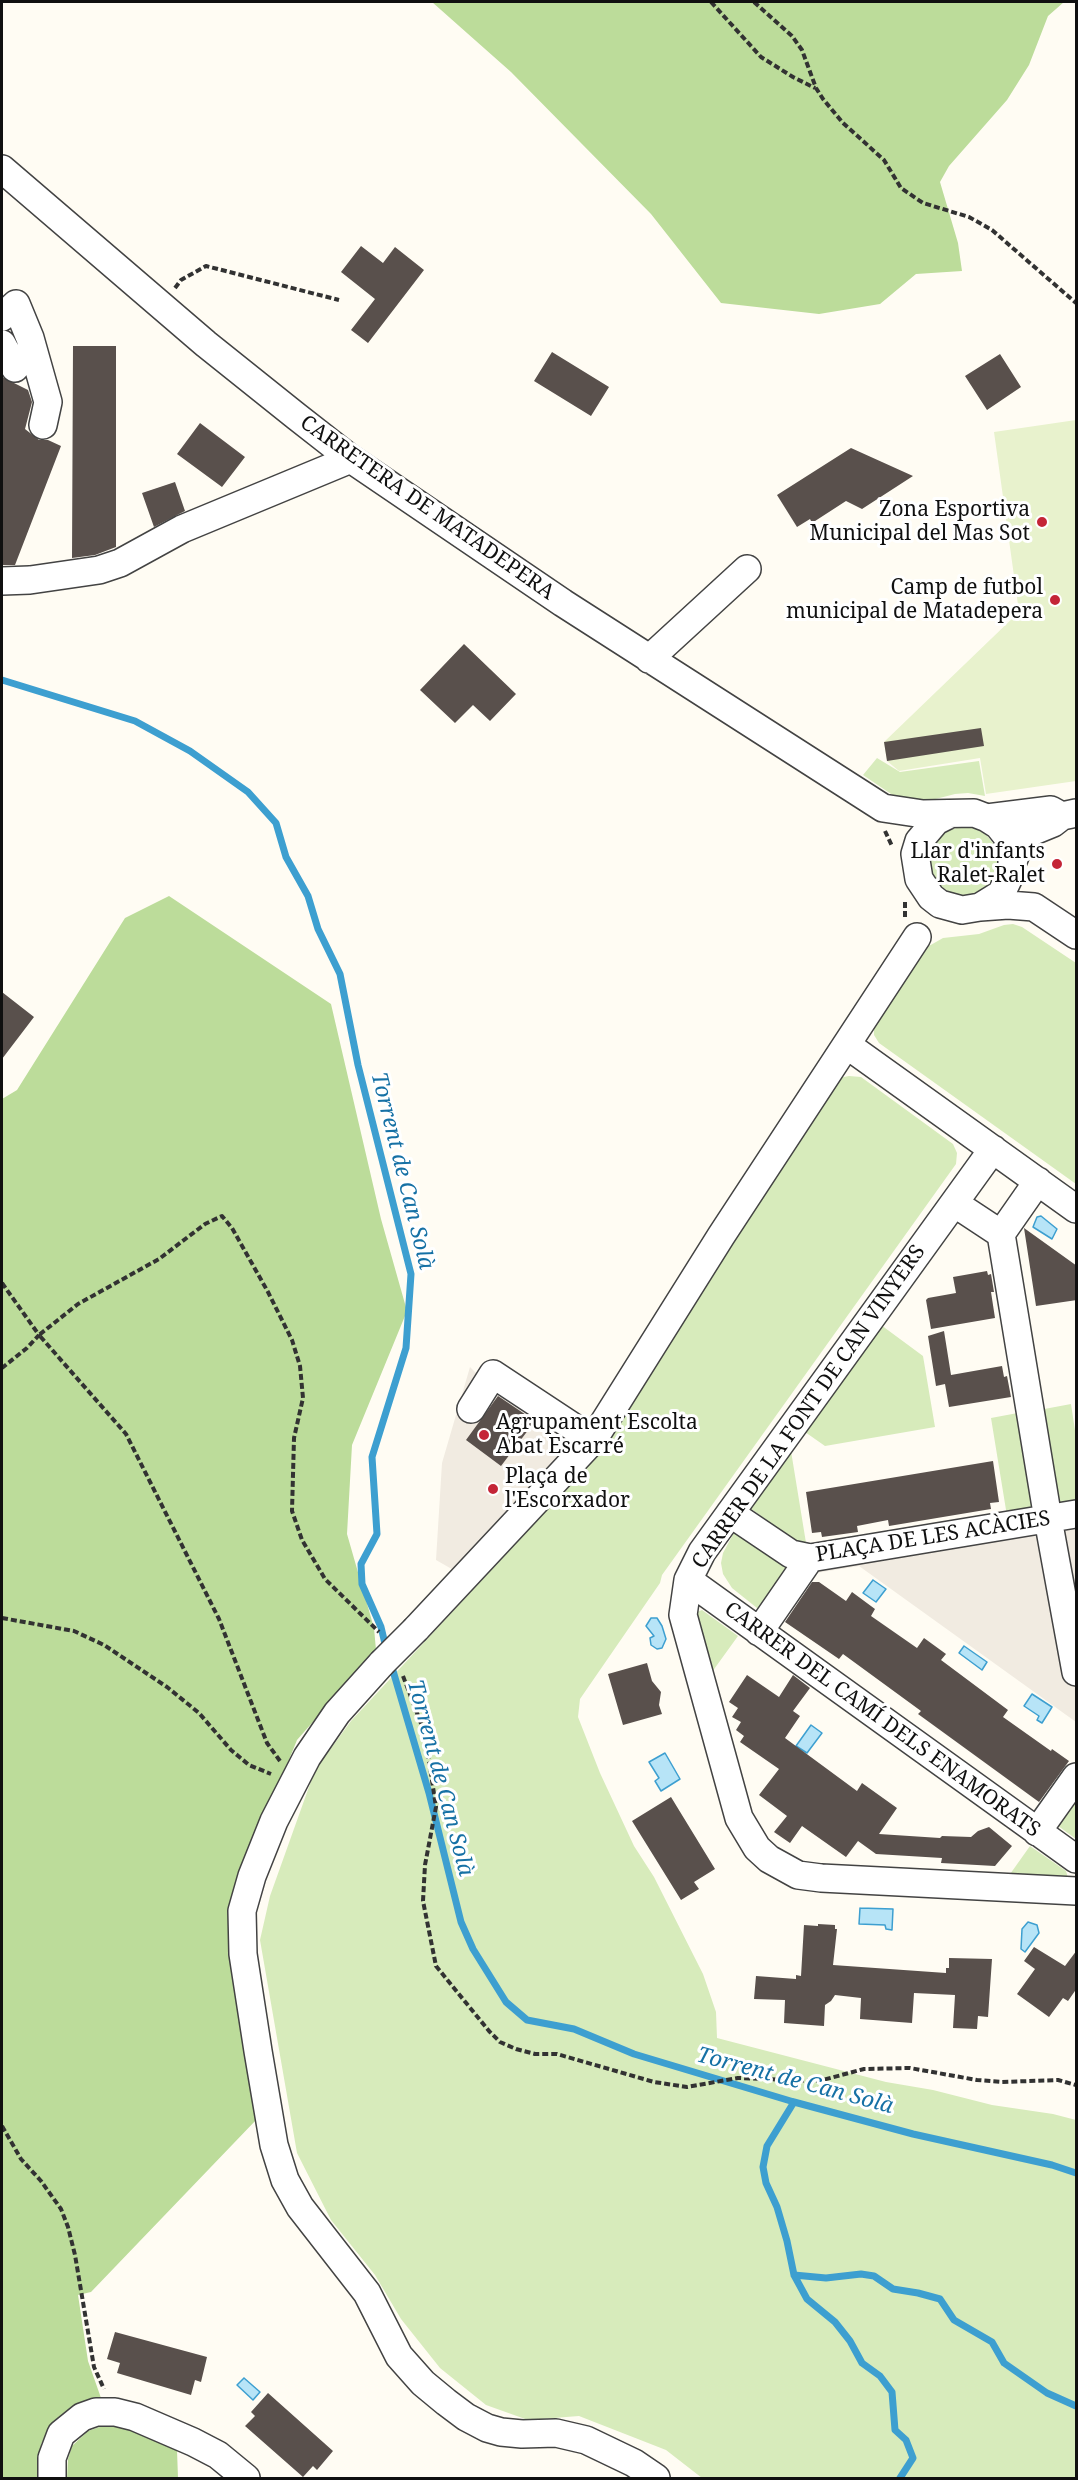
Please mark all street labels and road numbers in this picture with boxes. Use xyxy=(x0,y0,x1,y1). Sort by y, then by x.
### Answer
street label: CARRETERA DE MATADEPERA xyxy=(295,410,559,606)
street label: CARRER DE LA FONT DE CAN VINYERS xyxy=(687,1240,931,1574)
street label: PLAÇA DE LES ACÀCIES xyxy=(814,1506,1052,1568)
street label: CARRER DEL CAMÍ DELS ENAMORATS xyxy=(719,1597,1045,1843)

